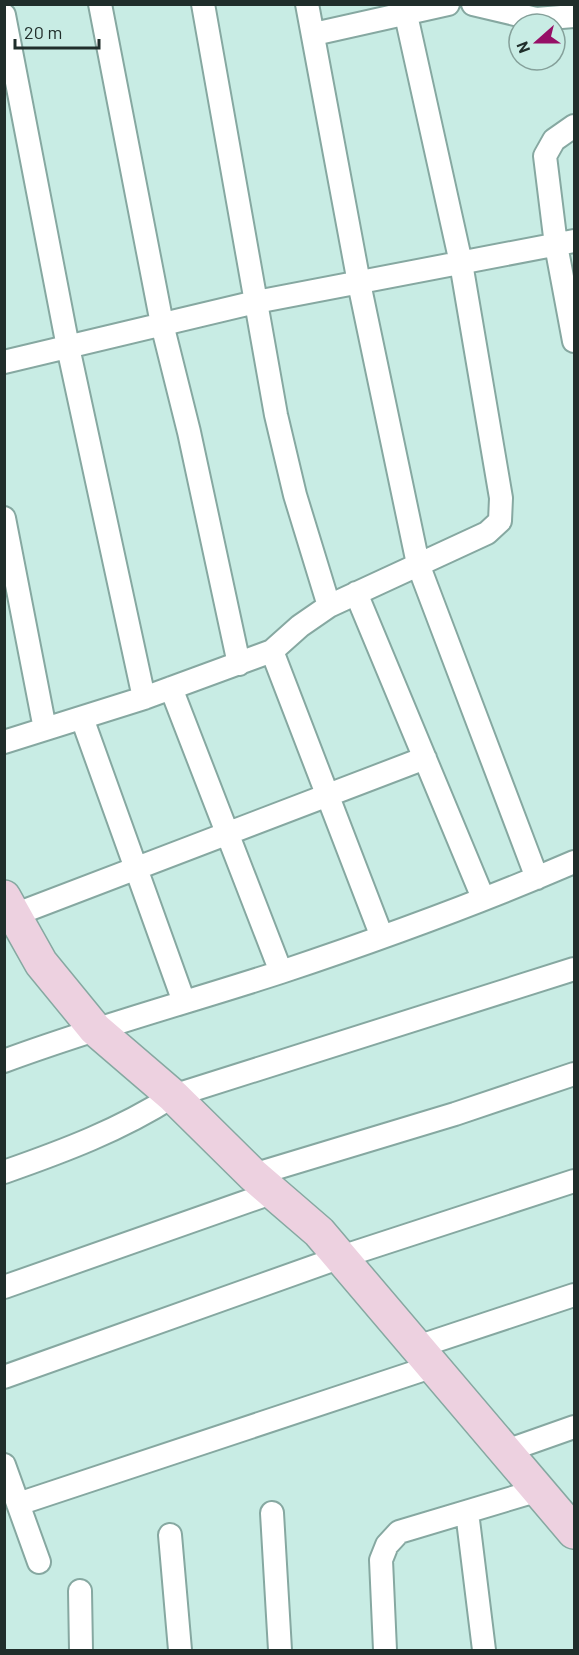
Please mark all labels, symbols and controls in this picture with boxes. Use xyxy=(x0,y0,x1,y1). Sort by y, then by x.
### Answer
scale bar xyxy=(15,12,99,50)
north arrow xyxy=(507,12,567,72)
text: 20 m xyxy=(24,21,62,43)
text: N xyxy=(512,39,533,56)

